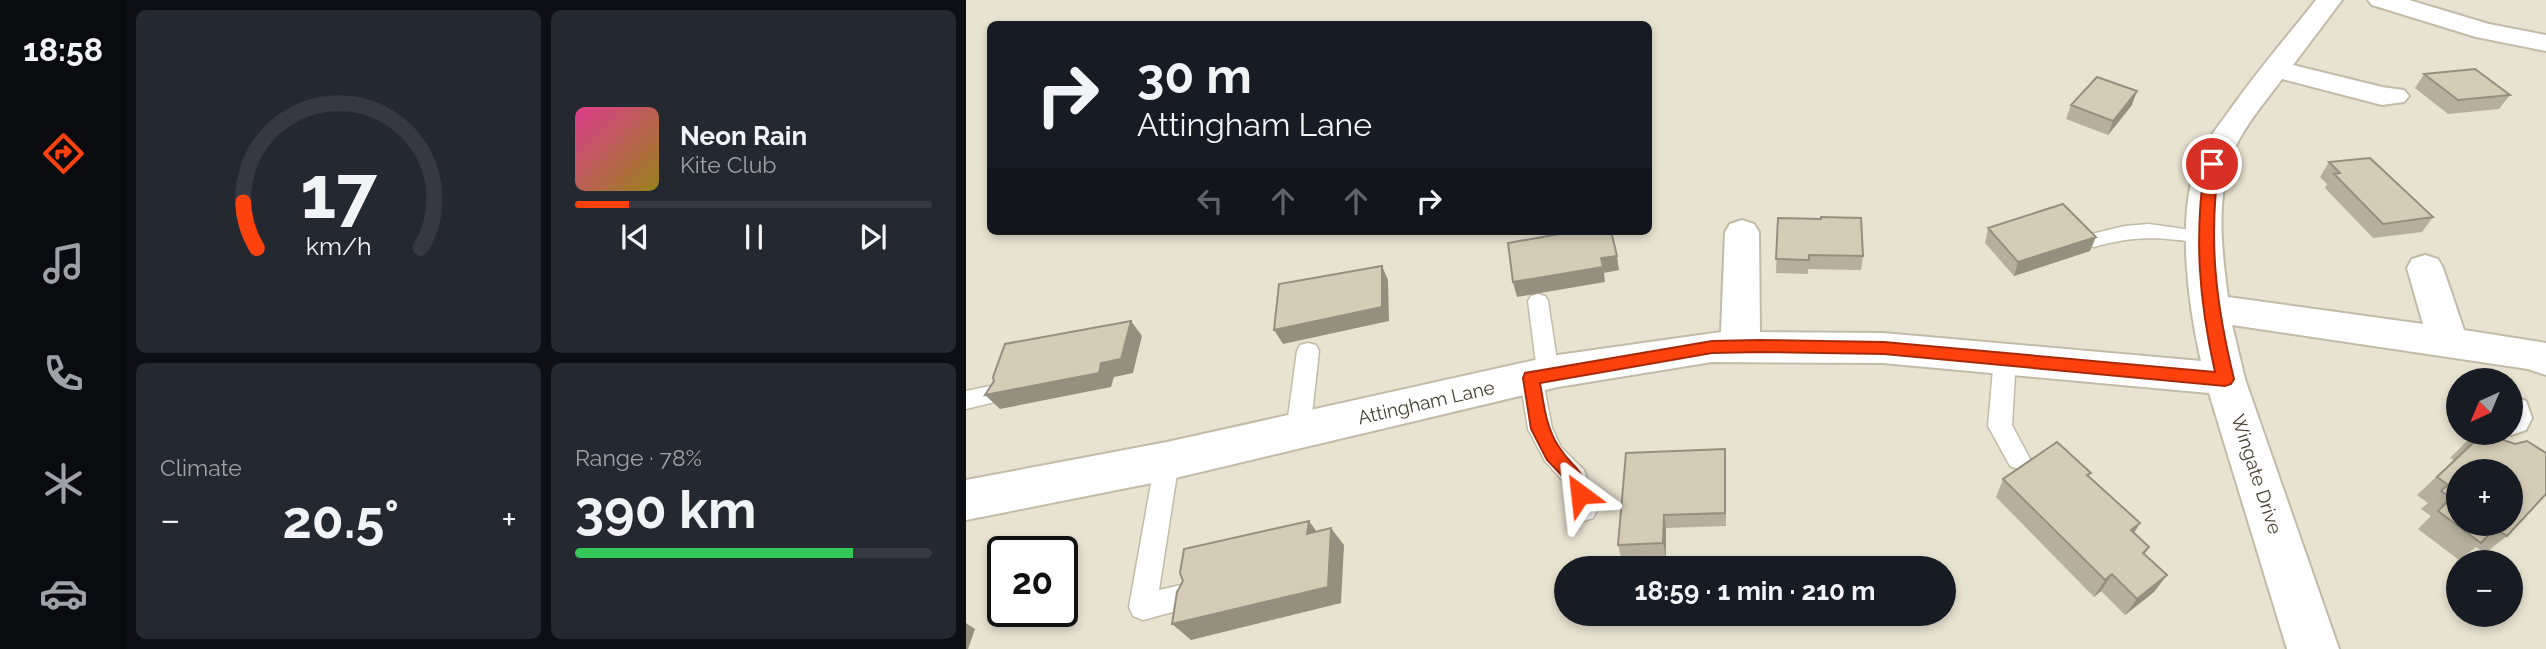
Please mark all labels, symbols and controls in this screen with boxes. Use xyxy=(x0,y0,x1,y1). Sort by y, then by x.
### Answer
text: 18:58 xyxy=(23,31,103,68)
text: 30 m xyxy=(1137,47,1252,104)
icon: right xyxy=(1022,49,1113,140)
text: Attingham Lane xyxy=(1137,106,1372,143)
text: Neon Rain xyxy=(680,121,807,151)
icon: directions xyxy=(39,129,88,178)
pin xyxy=(2182,134,2242,194)
icon: arrive xyxy=(2193,145,2231,183)
text: 17 xyxy=(300,150,377,235)
text: Kite Club xyxy=(680,151,777,178)
icon: left xyxy=(1191,182,1229,220)
icon: ahead xyxy=(1264,182,1302,220)
icon: ahead xyxy=(1337,182,1375,220)
icon: right xyxy=(1410,182,1448,220)
icon: previous xyxy=(616,218,654,256)
icon: pause xyxy=(735,218,773,256)
icon: next xyxy=(854,218,892,256)
text: km/h xyxy=(306,231,371,261)
icon: music xyxy=(39,239,88,288)
icon: phone xyxy=(39,349,88,398)
north arrow xyxy=(2446,368,2524,444)
map controls xyxy=(2446,368,2523,627)
street label: Attingham Lane xyxy=(1356,376,1496,428)
street label: Wingate Drive xyxy=(2227,411,2287,537)
text: Range · 78% xyxy=(575,444,702,471)
text: Climate xyxy=(160,454,242,481)
position arrow xyxy=(1543,457,1617,531)
icon: climate xyxy=(39,459,88,508)
button: + xyxy=(2446,459,2523,536)
text: 390 km xyxy=(575,479,756,540)
text: 20.5° xyxy=(283,489,399,550)
text: − xyxy=(160,497,180,542)
text: + xyxy=(501,497,517,542)
speed limit sign: 20 xyxy=(987,536,1078,627)
button: − xyxy=(2446,550,2523,627)
icon: car xyxy=(39,569,88,618)
text: 18:59 · 1 min · 210 m xyxy=(1635,576,1875,606)

